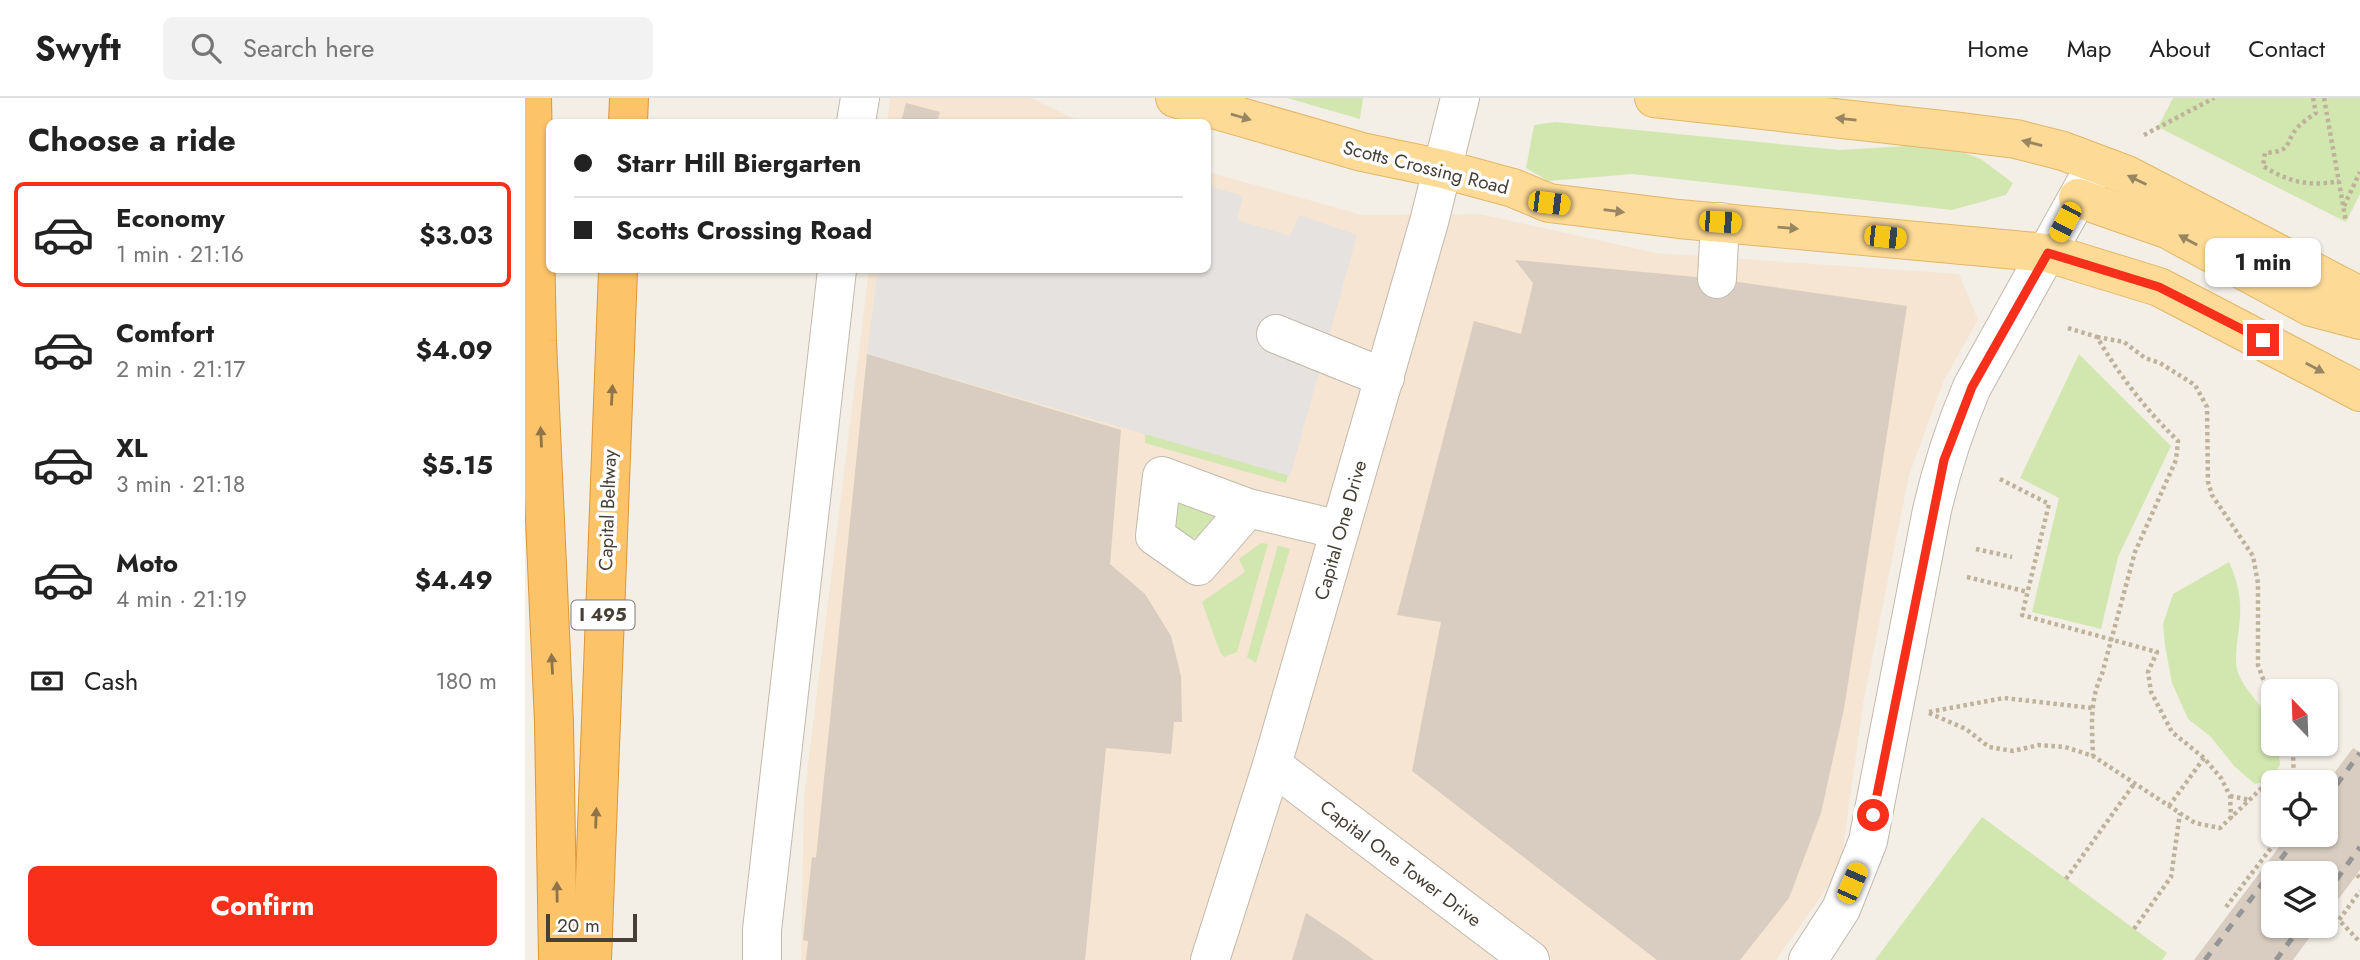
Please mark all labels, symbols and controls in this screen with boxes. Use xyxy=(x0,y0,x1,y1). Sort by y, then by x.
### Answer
search box xyxy=(163,17,653,80)
text: Swyft xyxy=(35,25,121,72)
icon: search xyxy=(187,29,225,67)
text: Search here xyxy=(243,29,374,67)
text: Home xyxy=(1967,31,2029,66)
text: Map xyxy=(2067,31,2111,66)
text: About xyxy=(2149,31,2210,66)
text: Contact xyxy=(2248,31,2325,66)
one-way arrow xyxy=(1230,112,1252,123)
one-way arrow xyxy=(1835,113,1857,124)
text: Choose a ride xyxy=(28,117,236,163)
street label: Scotts Crossing Road xyxy=(1340,134,1511,201)
one-way arrow xyxy=(2021,138,2043,149)
text: Starr Hill Biergarten xyxy=(616,144,861,182)
one-way arrow xyxy=(2127,174,2147,185)
car xyxy=(1527,190,1572,216)
text: Economy xyxy=(116,199,225,237)
car xyxy=(2046,199,2085,245)
icon: car xyxy=(32,203,95,266)
one-way arrow xyxy=(1603,205,1625,216)
car xyxy=(1699,210,1742,234)
text: Scotts Crossing Road xyxy=(616,211,872,249)
text: $3.03 xyxy=(419,216,493,254)
one-way arrow xyxy=(1777,223,1799,234)
car xyxy=(1864,224,1907,250)
one-way arrow xyxy=(2178,235,2198,246)
text: 1 min · 21:16 xyxy=(116,237,244,271)
callout: 1 min xyxy=(2205,238,2321,288)
text: 1 min xyxy=(2234,245,2292,279)
text: Comfort xyxy=(116,314,214,352)
icon: car xyxy=(32,318,95,381)
route end xyxy=(2247,324,2279,356)
text: $4.09 xyxy=(416,331,493,369)
text: 2 min · 21:17 xyxy=(116,352,245,386)
one-way arrow xyxy=(2306,362,2325,374)
one-way arrow xyxy=(606,384,617,406)
one-way arrow xyxy=(536,426,547,448)
text: XL xyxy=(116,429,148,467)
icon: car xyxy=(32,433,95,496)
text: $5.15 xyxy=(422,446,493,484)
street label: Capital Beltway xyxy=(592,448,623,571)
street label: Capital One Drive xyxy=(1308,457,1373,603)
text: 3 min · 21:18 xyxy=(116,467,245,501)
text: Moto xyxy=(116,544,178,582)
icon: car xyxy=(32,548,95,611)
text: $4.49 xyxy=(415,561,493,599)
text: 4 min · 21:19 xyxy=(116,582,247,616)
road number: I 495 xyxy=(571,601,635,630)
one-way arrow xyxy=(546,653,557,675)
icon: cash xyxy=(28,662,66,700)
text: Cash xyxy=(84,662,138,700)
text: 180 m xyxy=(435,664,497,698)
north arrow xyxy=(2261,679,2338,756)
map controls xyxy=(2261,679,2338,938)
button: locate xyxy=(2261,770,2338,847)
street label: Capital One Tower Drive xyxy=(1314,794,1487,933)
route start xyxy=(1857,799,1889,831)
one-way arrow xyxy=(590,807,602,829)
car xyxy=(1834,860,1871,906)
button: layers xyxy=(2261,861,2338,938)
button: Confirm xyxy=(28,866,497,946)
one-way arrow xyxy=(551,881,563,903)
scale bar xyxy=(546,911,637,943)
text: 20 m xyxy=(557,912,600,939)

